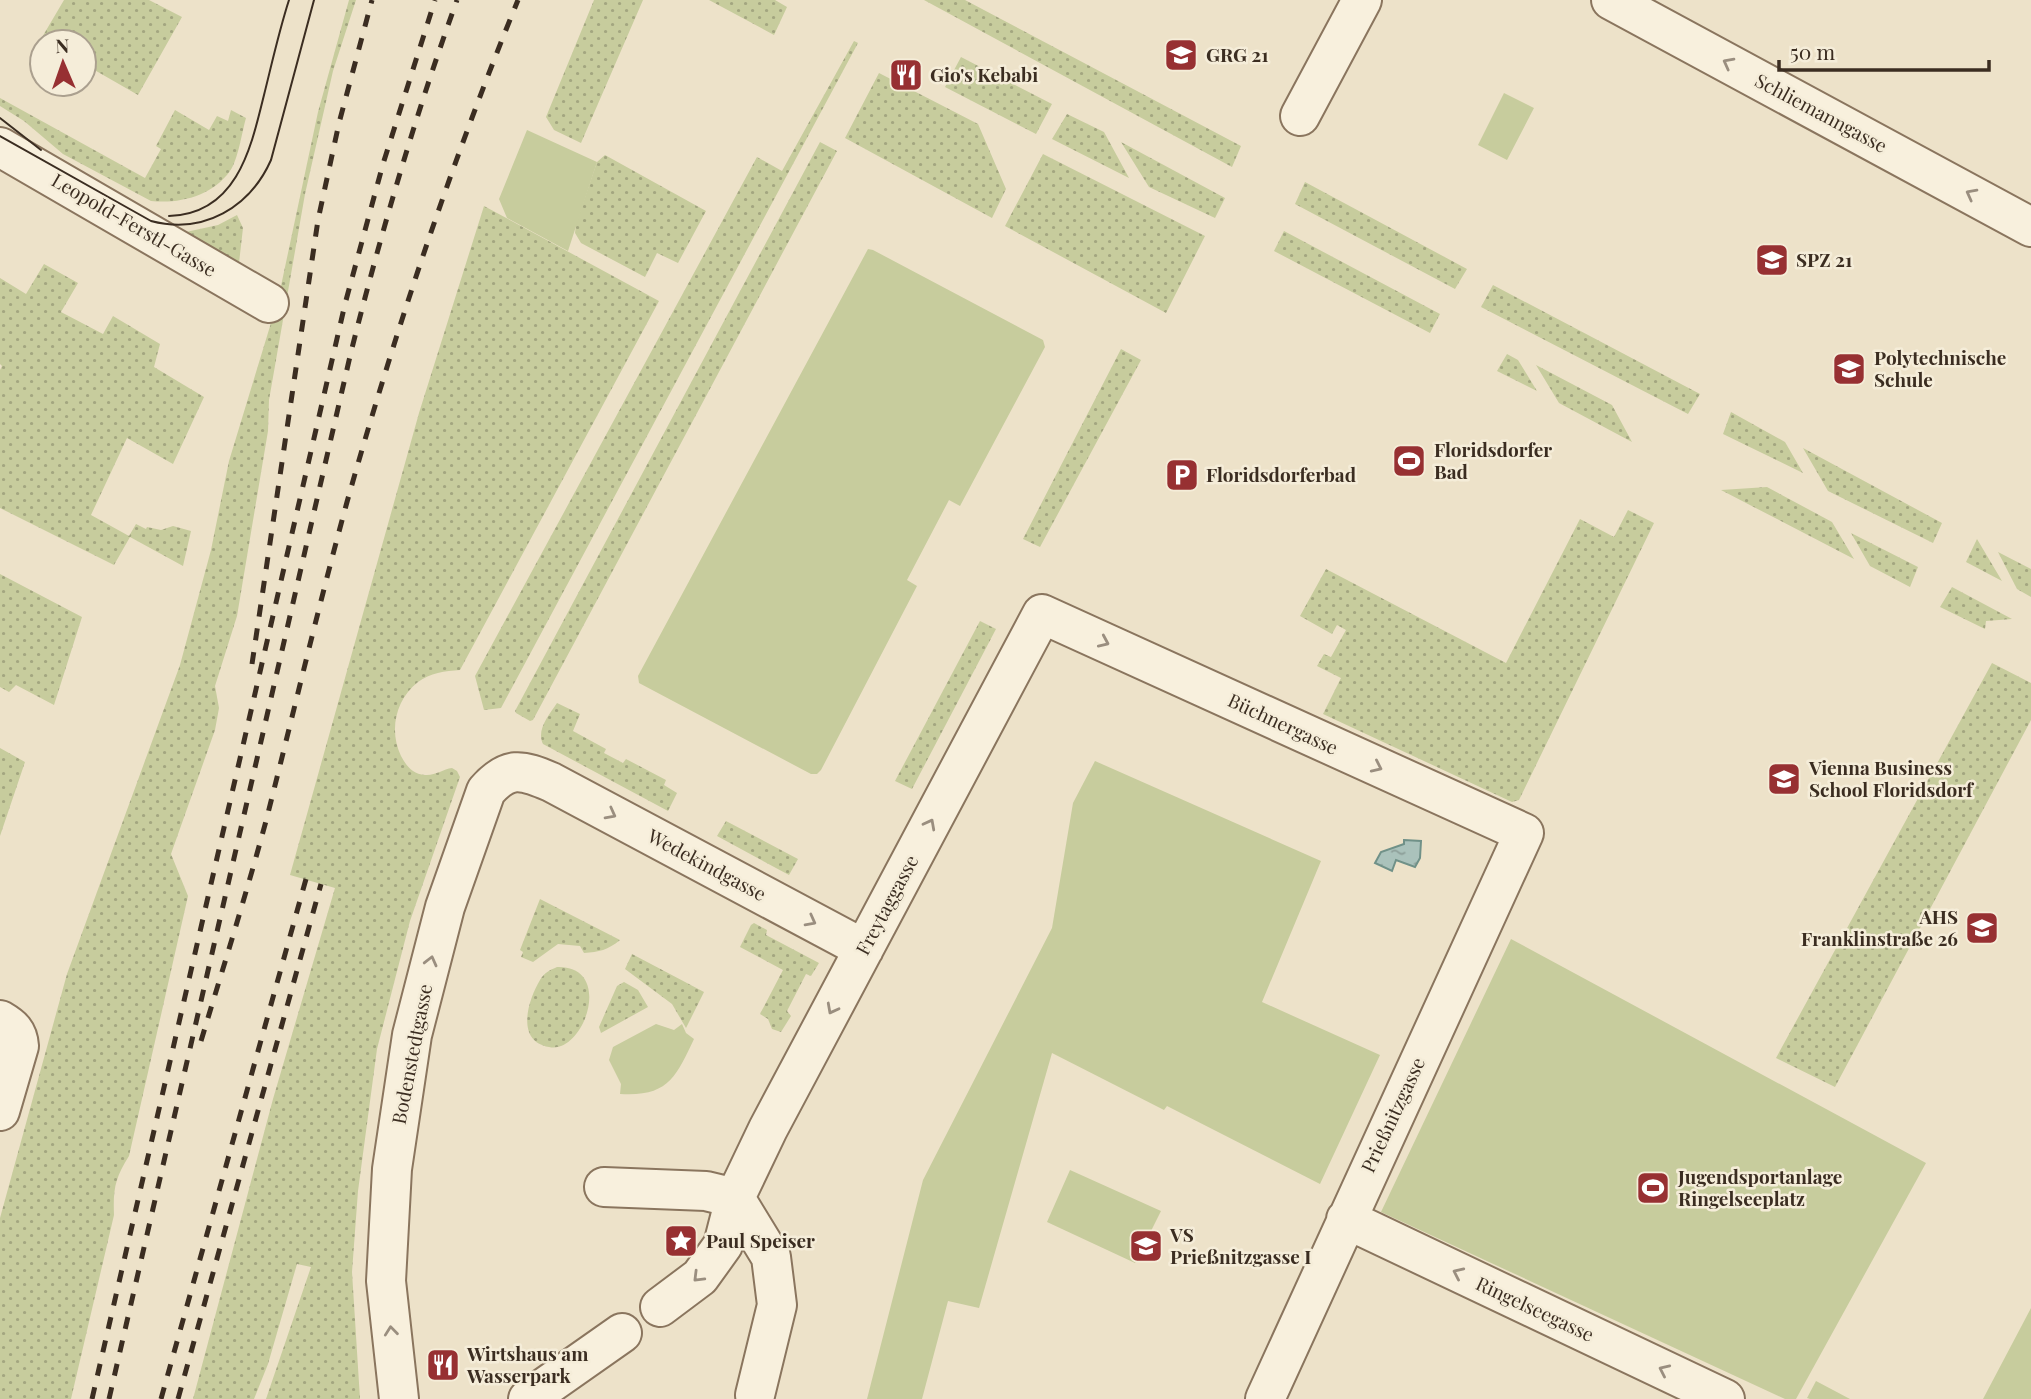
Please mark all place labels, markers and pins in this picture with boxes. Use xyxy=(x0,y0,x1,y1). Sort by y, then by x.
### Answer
school or university icon: GRG 21 xyxy=(1162,36,1200,74)
place label: GRG 21 xyxy=(1206,41,1269,67)
restaurant icon: Gio's Kebabi xyxy=(887,56,925,94)
place label: Gio's Kebabi xyxy=(930,61,1038,87)
school or university icon: SPZ 21 xyxy=(1753,241,1791,279)
place label: SPZ 21 xyxy=(1796,246,1852,272)
place label: Polytechnische Schule xyxy=(1874,344,2006,392)
school or university icon: Polytechnische Schule xyxy=(1830,350,1868,388)
place label: Floridsdorfer Bad xyxy=(1434,436,1552,484)
sports icon: Floridsdorfer Bad xyxy=(1390,442,1428,480)
parking icon: Floridsdorferbad xyxy=(1163,456,1201,494)
place label: Floridsdorferbad xyxy=(1206,461,1357,487)
place label: Vienna Business School Floridsdorf xyxy=(1808,754,1975,802)
school or university icon: Vienna Business School Floridsdorf xyxy=(1765,760,1803,798)
place label: AHS Franklinstraße 26 xyxy=(1801,903,1958,951)
school or university icon: AHS Franklinstraße 26 xyxy=(1963,909,2001,947)
place label: Jugendsportanlage Ringelseeplatz xyxy=(1677,1163,1842,1211)
sports icon: Jugendsportanlage Ringelseeplatz xyxy=(1634,1169,1672,1207)
place label: VS Prießnitzgasse I xyxy=(1169,1221,1311,1269)
place icon: Paul Speiser xyxy=(662,1222,700,1260)
place label: Paul Speiser xyxy=(706,1227,815,1253)
school or university icon: VS Prießnitzgasse I xyxy=(1127,1227,1165,1265)
place label: Wirtshaus am Wasserpark xyxy=(466,1340,588,1388)
restaurant icon: Wirtshaus am Wasserpark xyxy=(424,1346,462,1384)

